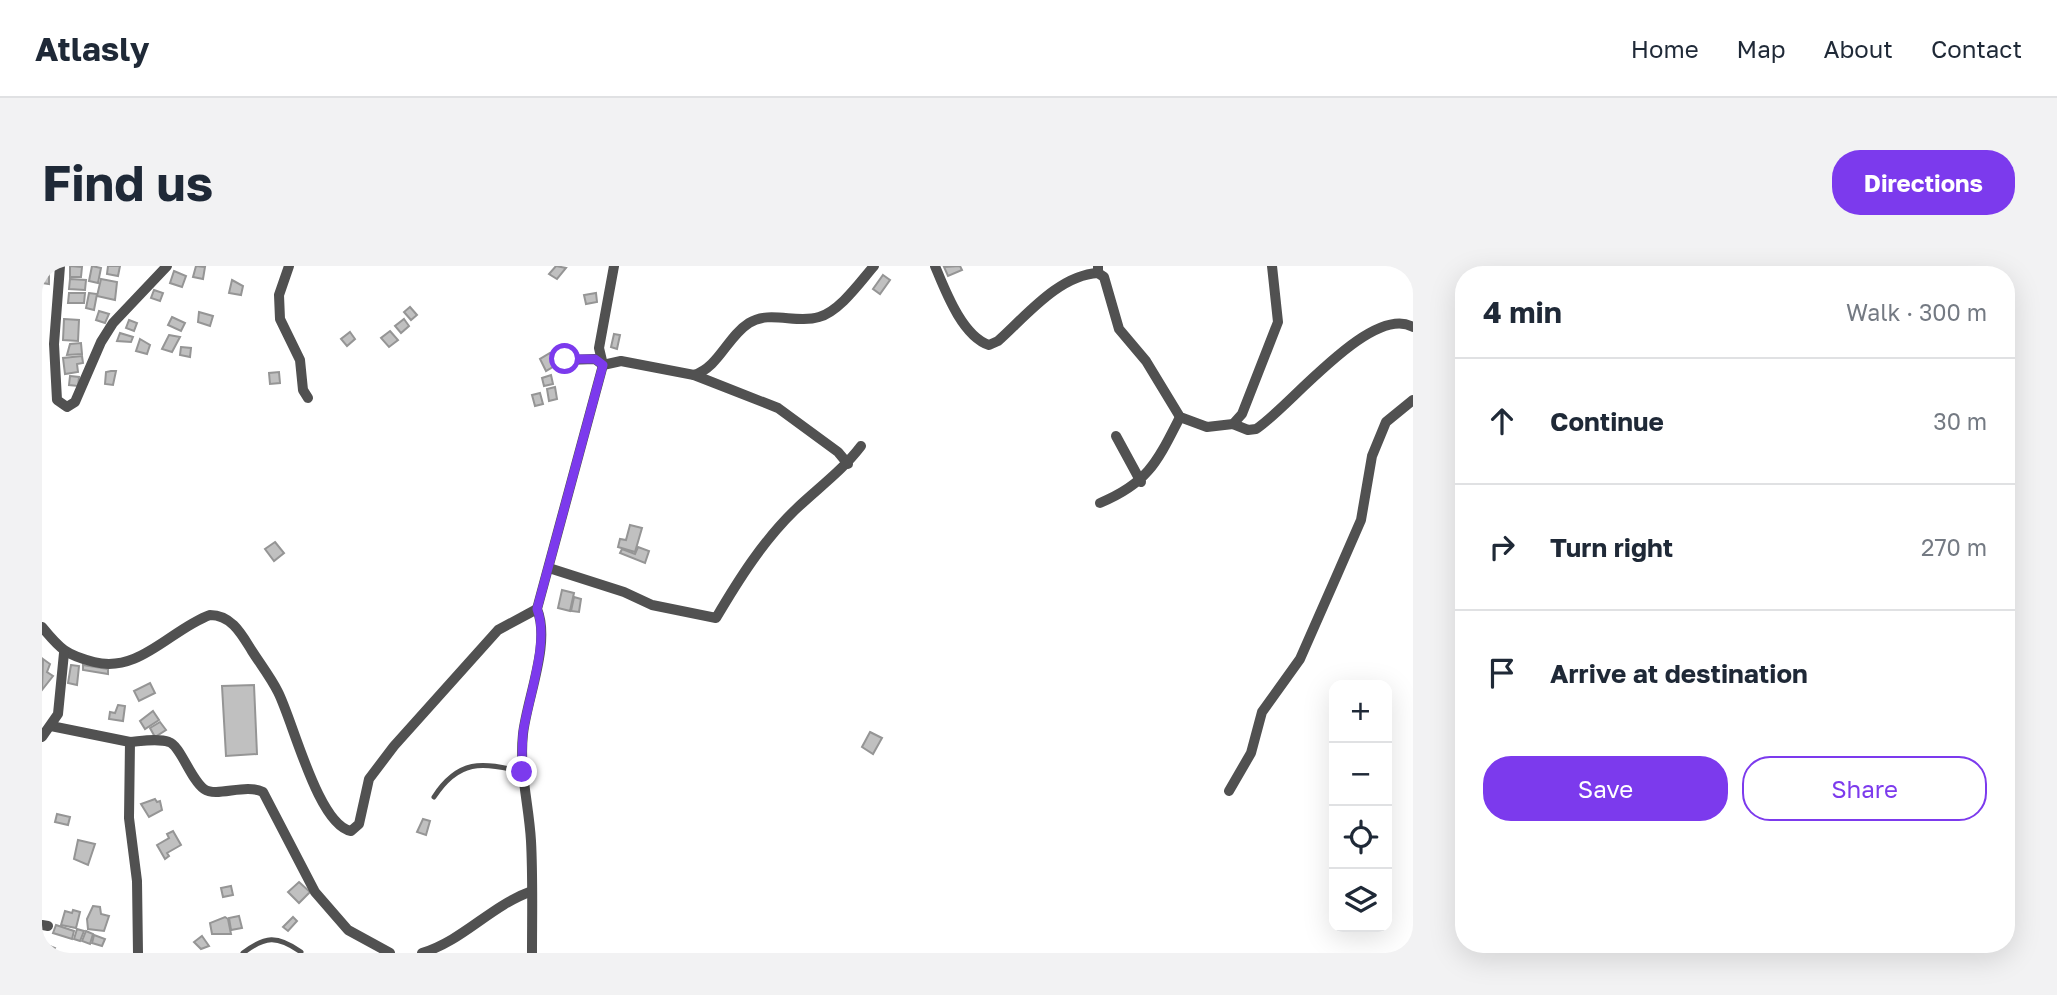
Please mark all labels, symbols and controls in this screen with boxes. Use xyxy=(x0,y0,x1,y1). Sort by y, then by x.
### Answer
text: Atlasly xyxy=(35,29,150,68)
text: Home xyxy=(1631,34,1699,63)
text: Map xyxy=(1737,34,1786,63)
text: About xyxy=(1824,34,1893,63)
text: Contact xyxy=(1931,34,2022,63)
button: Directions xyxy=(1832,150,2015,215)
text: Find us xyxy=(42,153,213,212)
text: 4 min xyxy=(1483,294,1562,330)
text: Walk · 300 m xyxy=(1846,298,1987,326)
route start xyxy=(549,343,580,374)
icon: ahead xyxy=(1483,402,1521,440)
text: Continue xyxy=(1550,406,1664,437)
text: 30 m xyxy=(1933,407,1987,435)
icon: right xyxy=(1483,528,1521,566)
text: Turn right xyxy=(1550,532,1673,563)
text: 270 m xyxy=(1921,533,1987,561)
icon: arrive xyxy=(1483,654,1521,692)
text: Arrive at destination xyxy=(1550,658,1808,689)
map controls xyxy=(1329,680,1392,932)
button: + xyxy=(1329,680,1392,743)
button: − xyxy=(1329,743,1392,806)
route end xyxy=(506,756,537,787)
button: Save xyxy=(1483,756,1728,821)
button: Share xyxy=(1742,756,1987,821)
button: locate xyxy=(1329,806,1392,869)
button: layers xyxy=(1329,869,1392,932)

